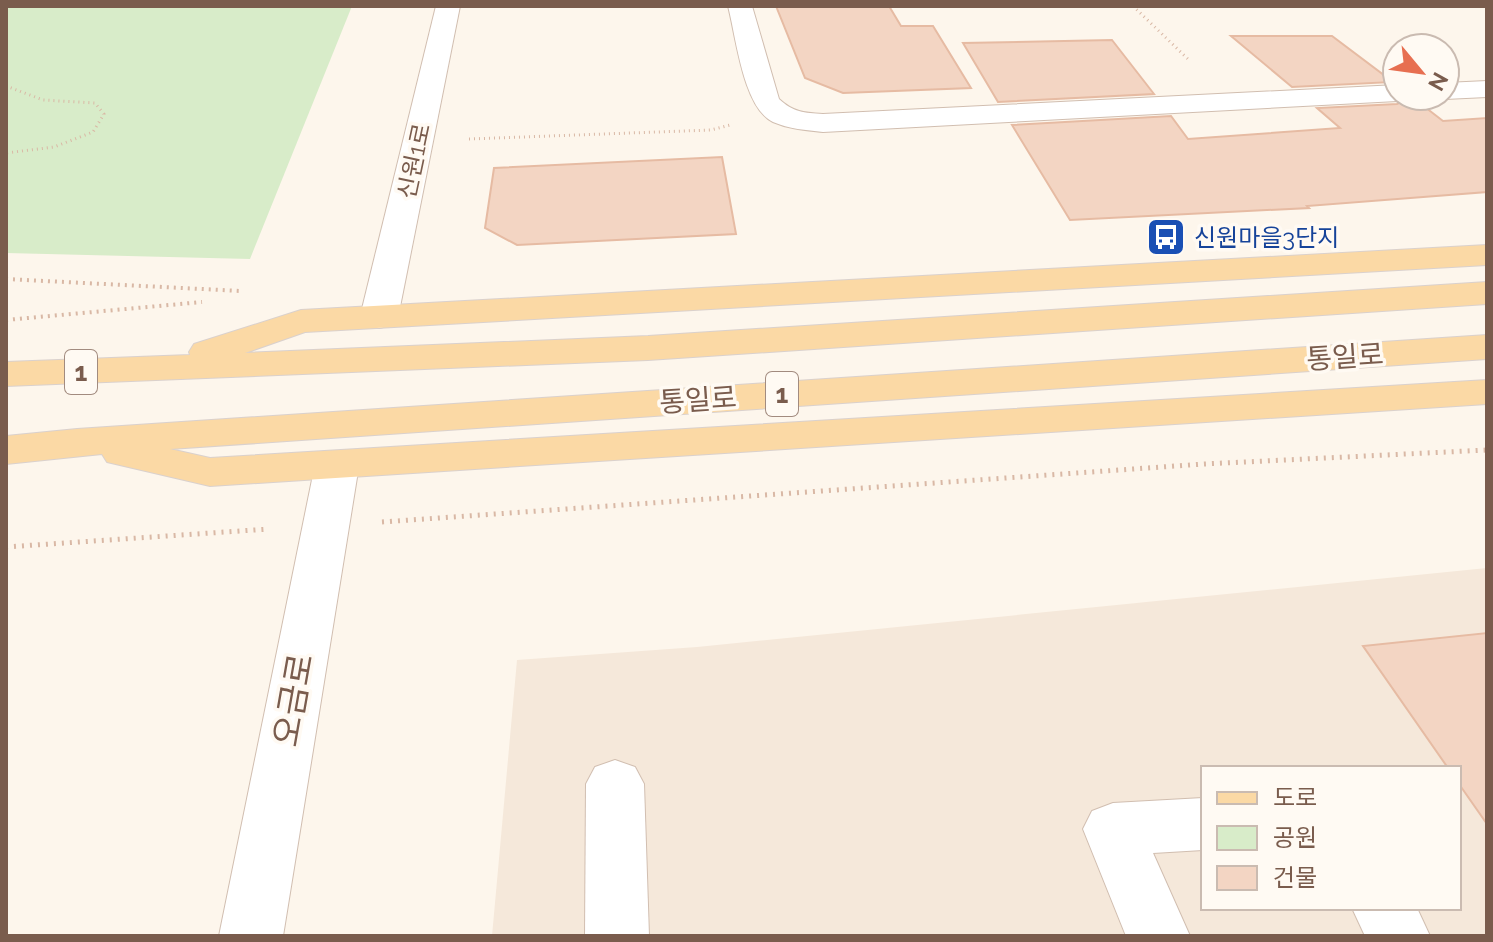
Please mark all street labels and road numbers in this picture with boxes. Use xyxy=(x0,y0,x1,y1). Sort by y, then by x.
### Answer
street label: 신원1로 xyxy=(392,121,436,201)
street label: 통일로 xyxy=(1305,338,1385,376)
road number: 1 xyxy=(65,350,97,394)
road number: 1 xyxy=(766,372,798,416)
street label: 통일로 xyxy=(658,381,738,419)
street label: 오금로 xyxy=(265,650,321,750)

